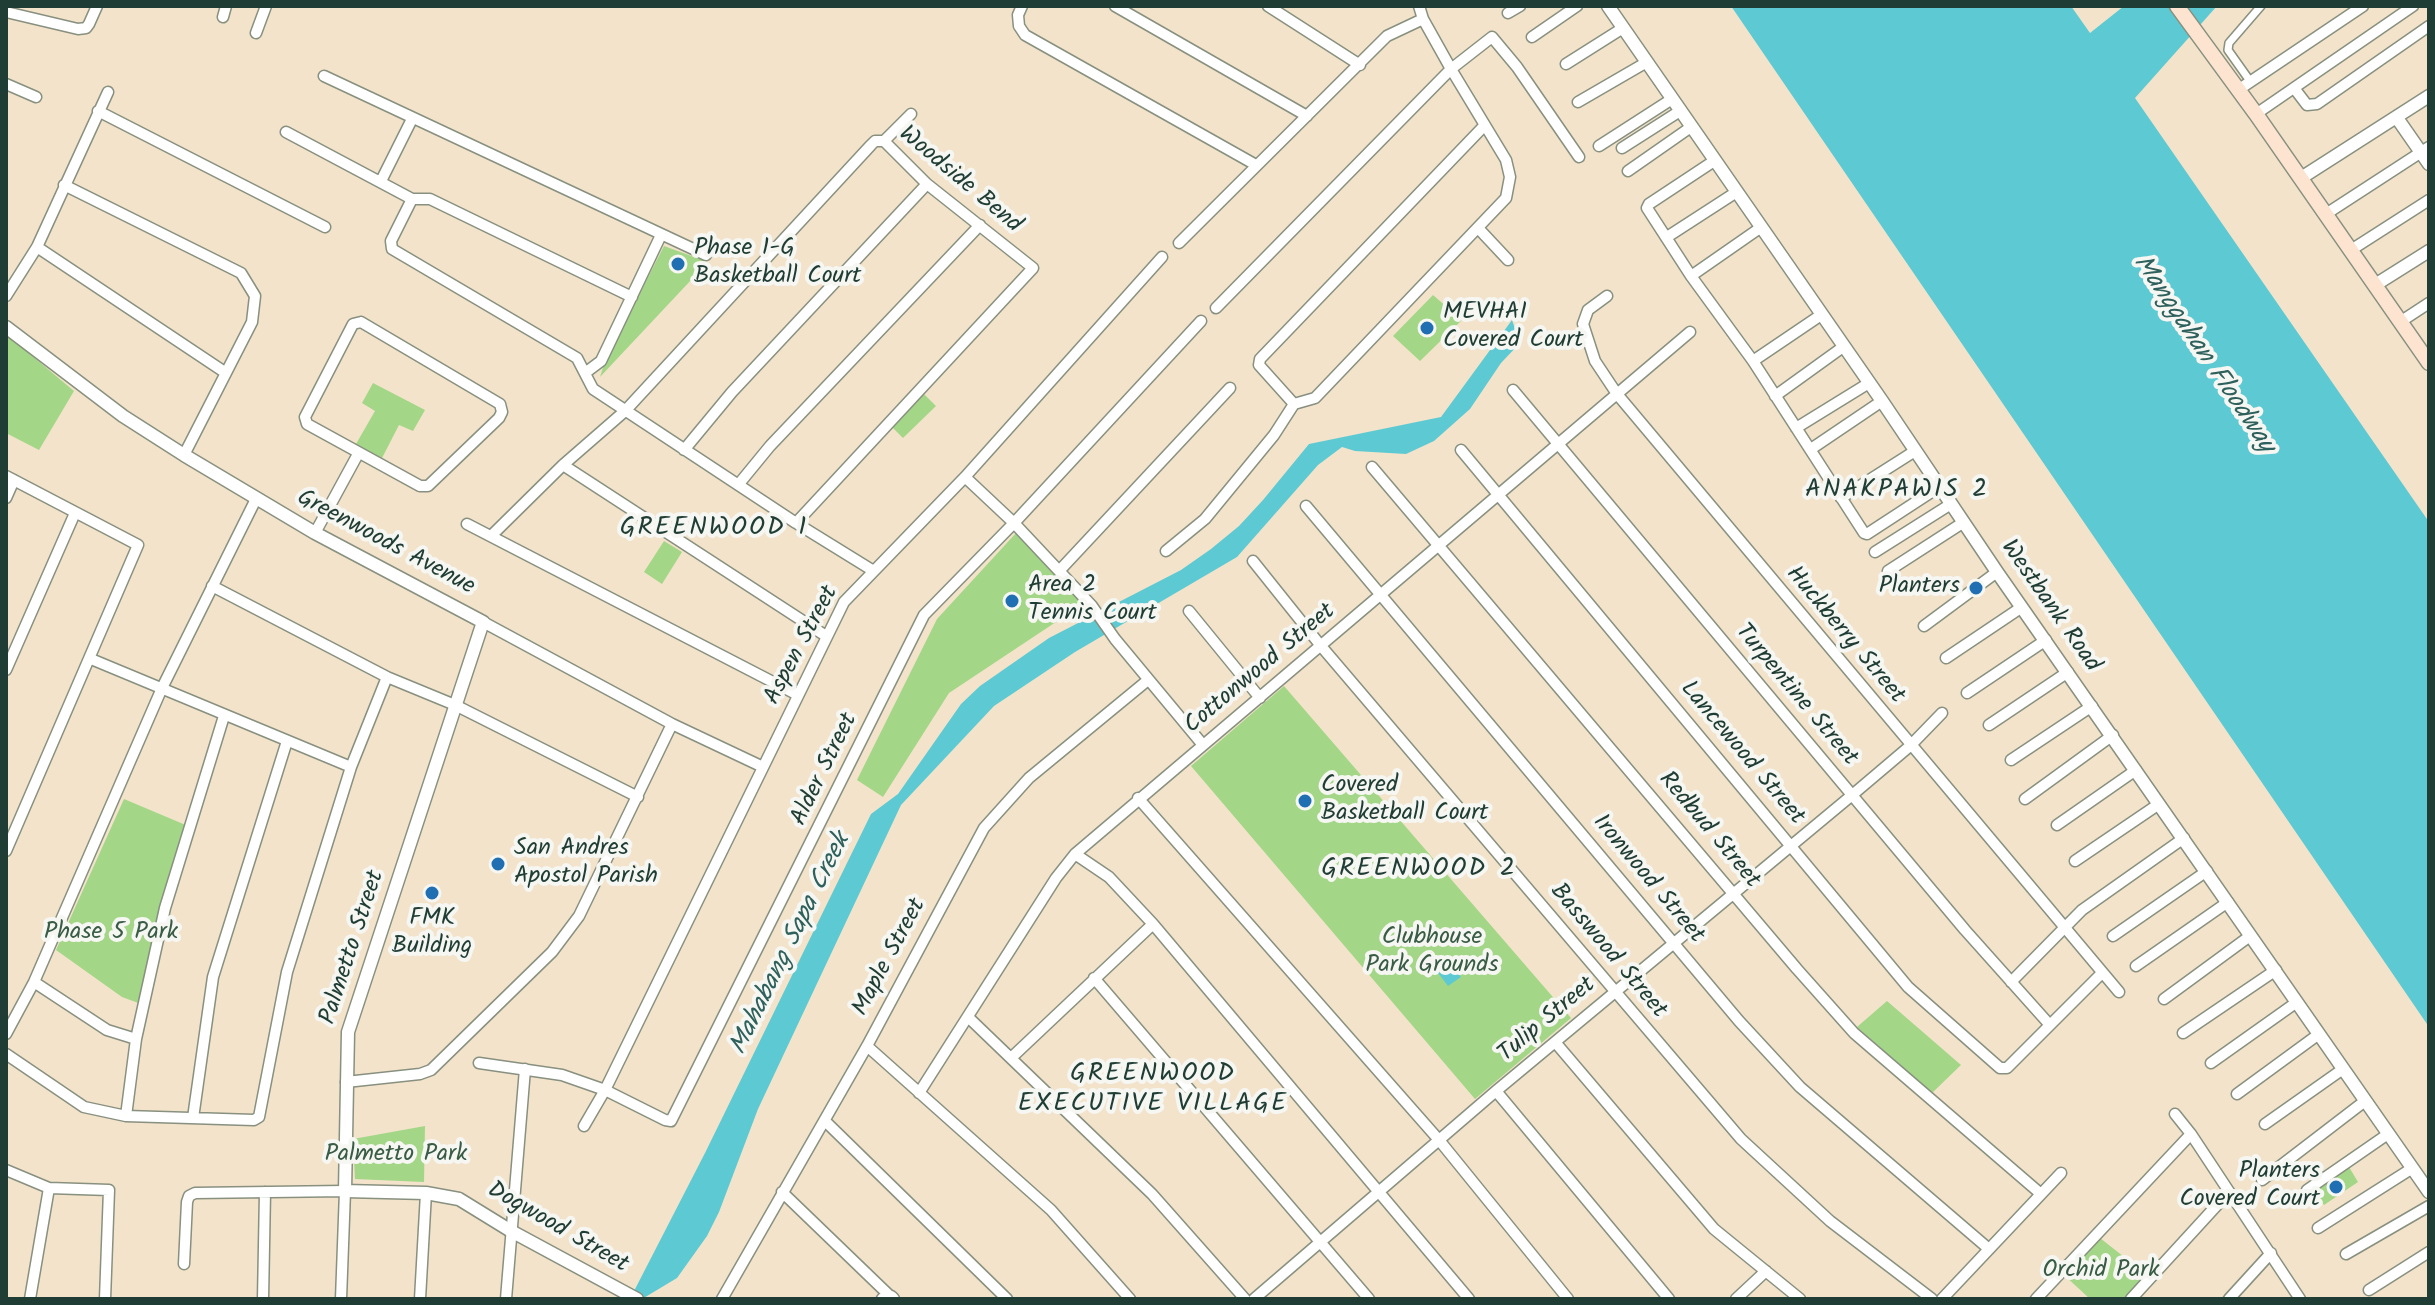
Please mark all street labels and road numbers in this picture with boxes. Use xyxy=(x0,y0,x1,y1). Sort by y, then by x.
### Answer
street label: Woodside Bend xyxy=(892,121,1026,241)
street label: Greenwoods Avenue xyxy=(291,485,479,603)
street label: Westbank Road xyxy=(1993,535,2105,679)
street label: Huckberry Street xyxy=(1778,561,1910,711)
street label: Aspen Street xyxy=(760,582,846,710)
street label: Cottonwood Street xyxy=(1180,599,1342,741)
street label: Turpentine Street xyxy=(1727,619,1863,773)
street label: Lancewood Street xyxy=(1672,676,1810,832)
street label: Alder Street xyxy=(786,709,866,831)
street label: Redbud Street xyxy=(1651,767,1765,895)
street label: Ironwood Street xyxy=(1585,810,1709,950)
street label: Palmetto Street xyxy=(316,867,392,1029)
street label: Basswood Street xyxy=(1542,879,1672,1025)
street label: Maple Street xyxy=(848,894,934,1022)
street label: Tulip Street xyxy=(1494,972,1602,1070)
street label: Dogwood Street xyxy=(481,1177,633,1281)

